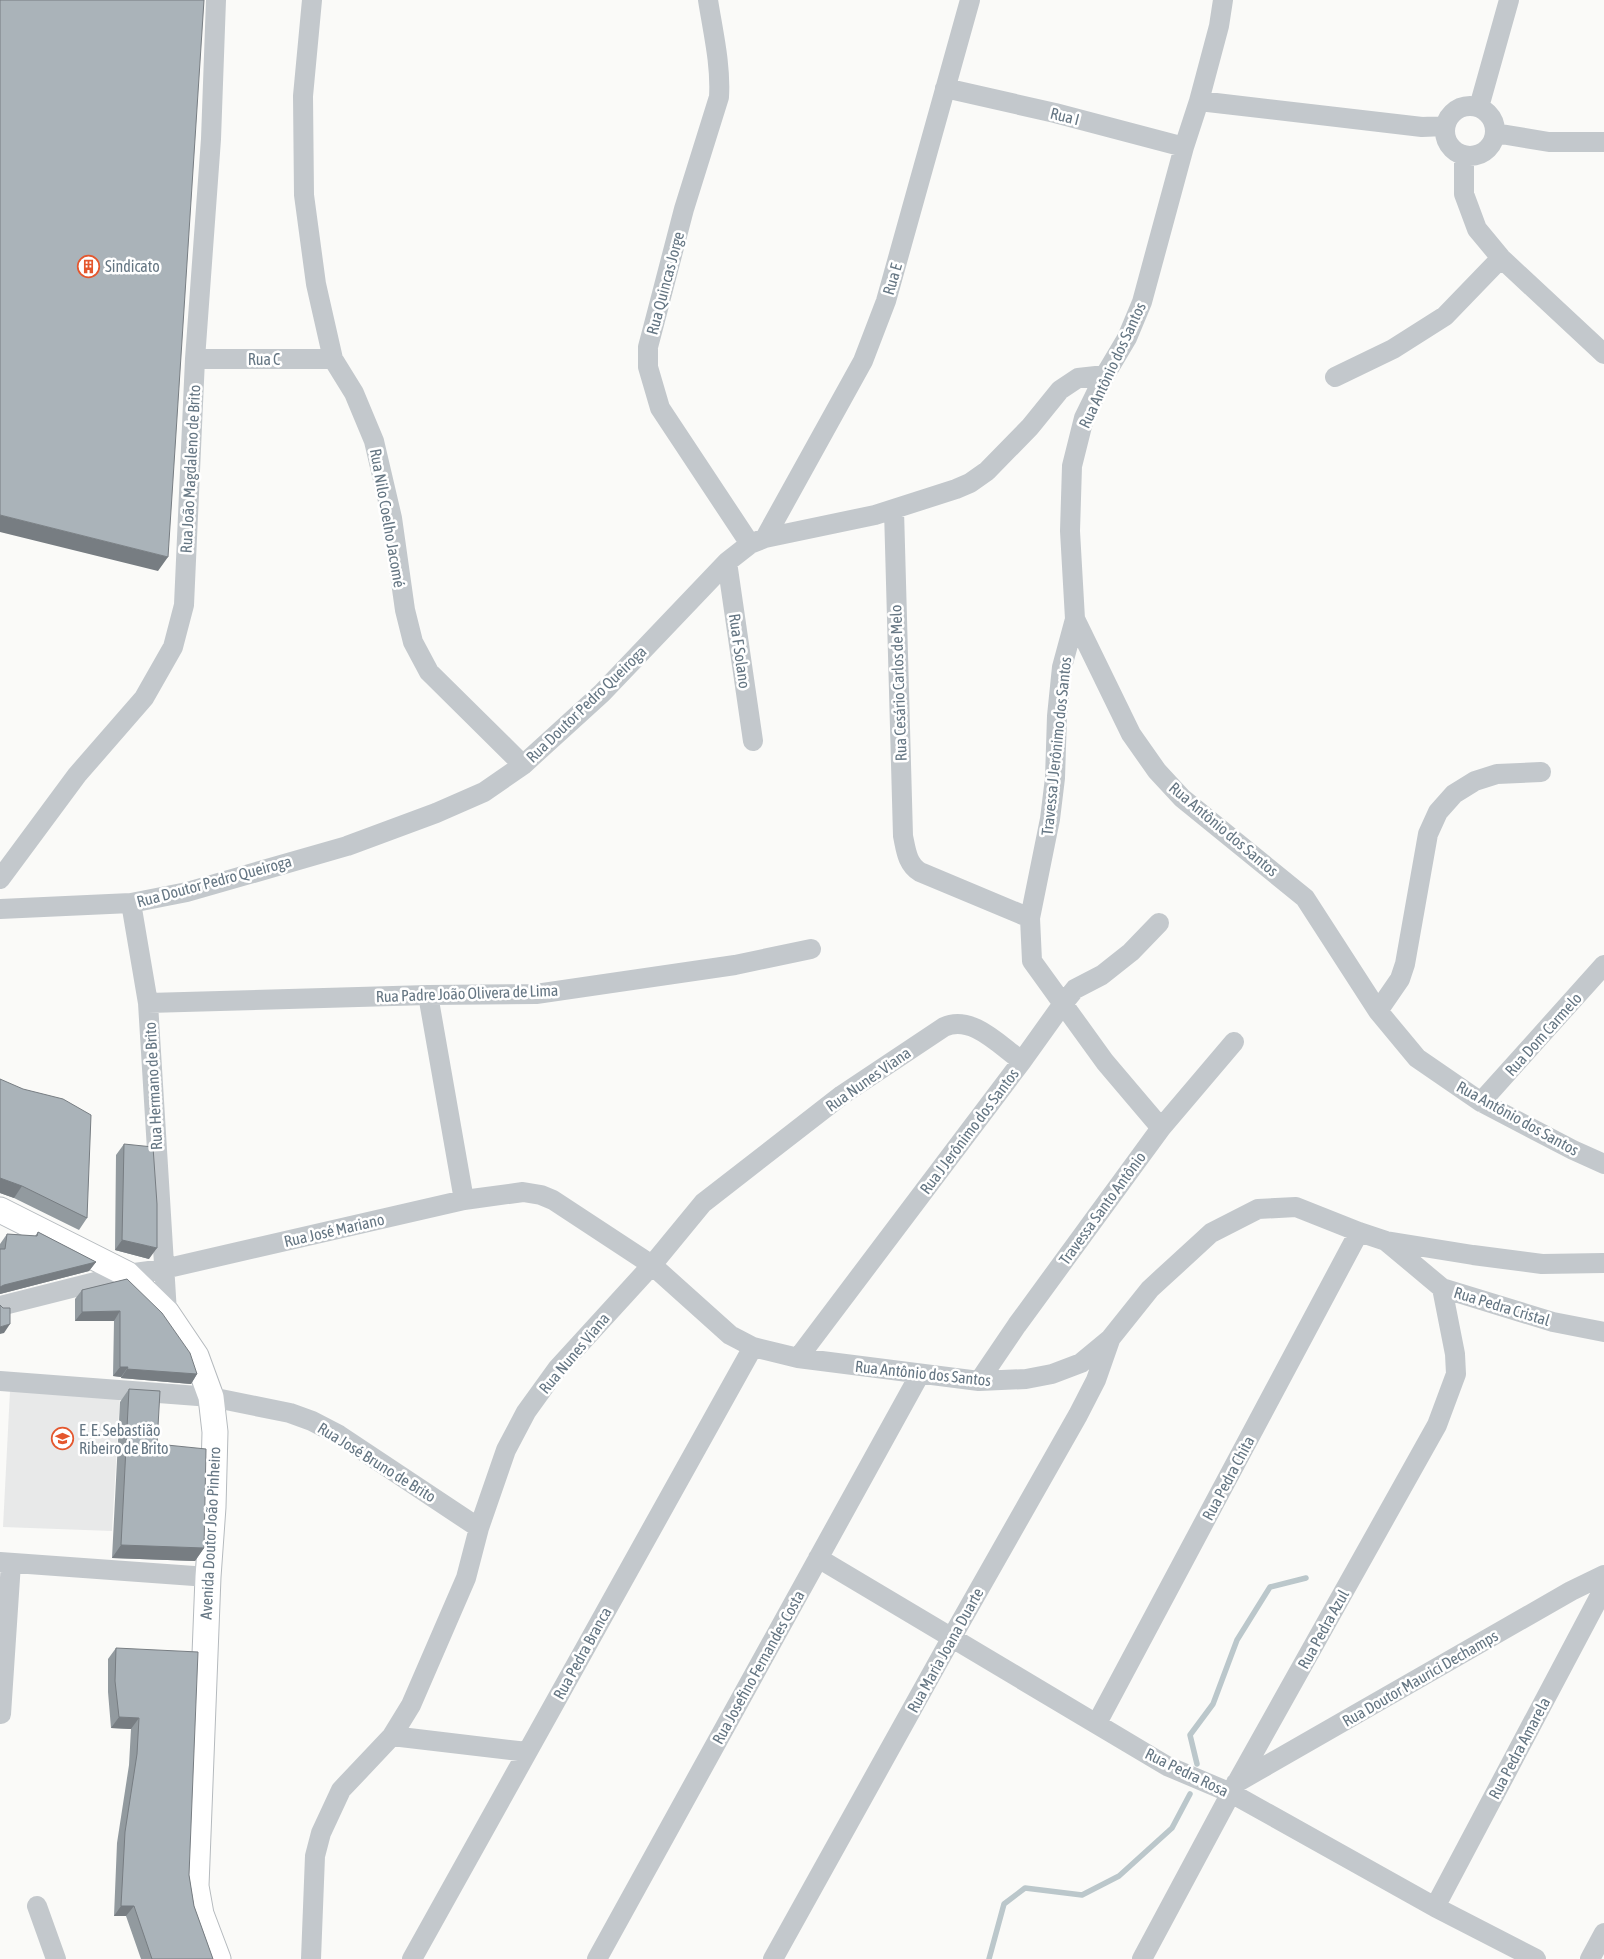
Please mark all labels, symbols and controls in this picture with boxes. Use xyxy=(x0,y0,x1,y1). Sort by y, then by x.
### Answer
street label: Rua I xyxy=(1049,104,1081,128)
street label: Rua Quincas Jorge xyxy=(643,230,688,337)
building icon: Sindicato xyxy=(77,254,101,278)
place label: Sindicato xyxy=(105,257,160,275)
street label: Rua E xyxy=(879,261,905,297)
street label: Rua Antônio dos Santos xyxy=(1075,299,1149,431)
street label: Rua C xyxy=(248,350,280,368)
street label: Rua João Magdaleno de Brito xyxy=(177,384,204,554)
street label: Rua Nilo Coelho Jacomé xyxy=(367,447,409,589)
street label: Rua Cesário Carlos de Melo xyxy=(886,605,910,761)
street label: Rua F Solano xyxy=(726,613,754,689)
street label: Rua Doutor Pedro Queiroga xyxy=(522,642,650,767)
street label: Travessa J Jerônimo dos Santos xyxy=(1038,655,1074,836)
street label: Rua Antônio dos Santos xyxy=(1166,778,1282,880)
street label: Rua Doutor Pedro Queiroga xyxy=(135,852,294,911)
street label: Rua Padre João Olivera de Lima xyxy=(375,981,559,1005)
street label: Rua Dom Carmelo xyxy=(1501,989,1585,1079)
street label: Rua Hermano de Brito xyxy=(141,1022,165,1150)
street label: Rua Nunes Viana xyxy=(822,1043,914,1115)
street label: Rua J Jerônimo dos Santos xyxy=(916,1064,1022,1197)
street label: Rua Antônio dos Santos xyxy=(1454,1077,1582,1159)
street label: Travessa Santo Antônio xyxy=(1055,1148,1149,1268)
street label: Rua José Mariano xyxy=(282,1210,386,1250)
street label: Rua Pedra Cristal xyxy=(1452,1283,1553,1329)
street label: Rua Nunes Viana xyxy=(535,1309,613,1397)
street label: Rua Antônio dos Santos xyxy=(854,1357,992,1389)
street label: Rua José Bruno de Brito xyxy=(315,1418,439,1506)
place label: E. E. Sebastião Ribeiro de Brito xyxy=(79,1421,169,1457)
school or university icon: E. E. Sebastião Ribeiro de Brito xyxy=(51,1427,75,1451)
street label: Rua Pedra Chita xyxy=(1198,1433,1258,1523)
street label: Avenida Doutor João Pinheiro xyxy=(196,1446,224,1620)
street label: Rua Maria Joana Duarte xyxy=(903,1585,987,1715)
street label: Rua Pedra Azul xyxy=(1294,1586,1352,1672)
street label: Rua Josefino Fernandes Costa xyxy=(708,1587,808,1747)
street label: Rua Pedra Branca xyxy=(549,1604,615,1702)
street label: Rua Doutor Maurici Dechamps xyxy=(1339,1626,1502,1731)
street label: Rua Pedra Amarela xyxy=(1485,1694,1553,1802)
street label: Rua Pedra Rosa xyxy=(1142,1744,1232,1800)

